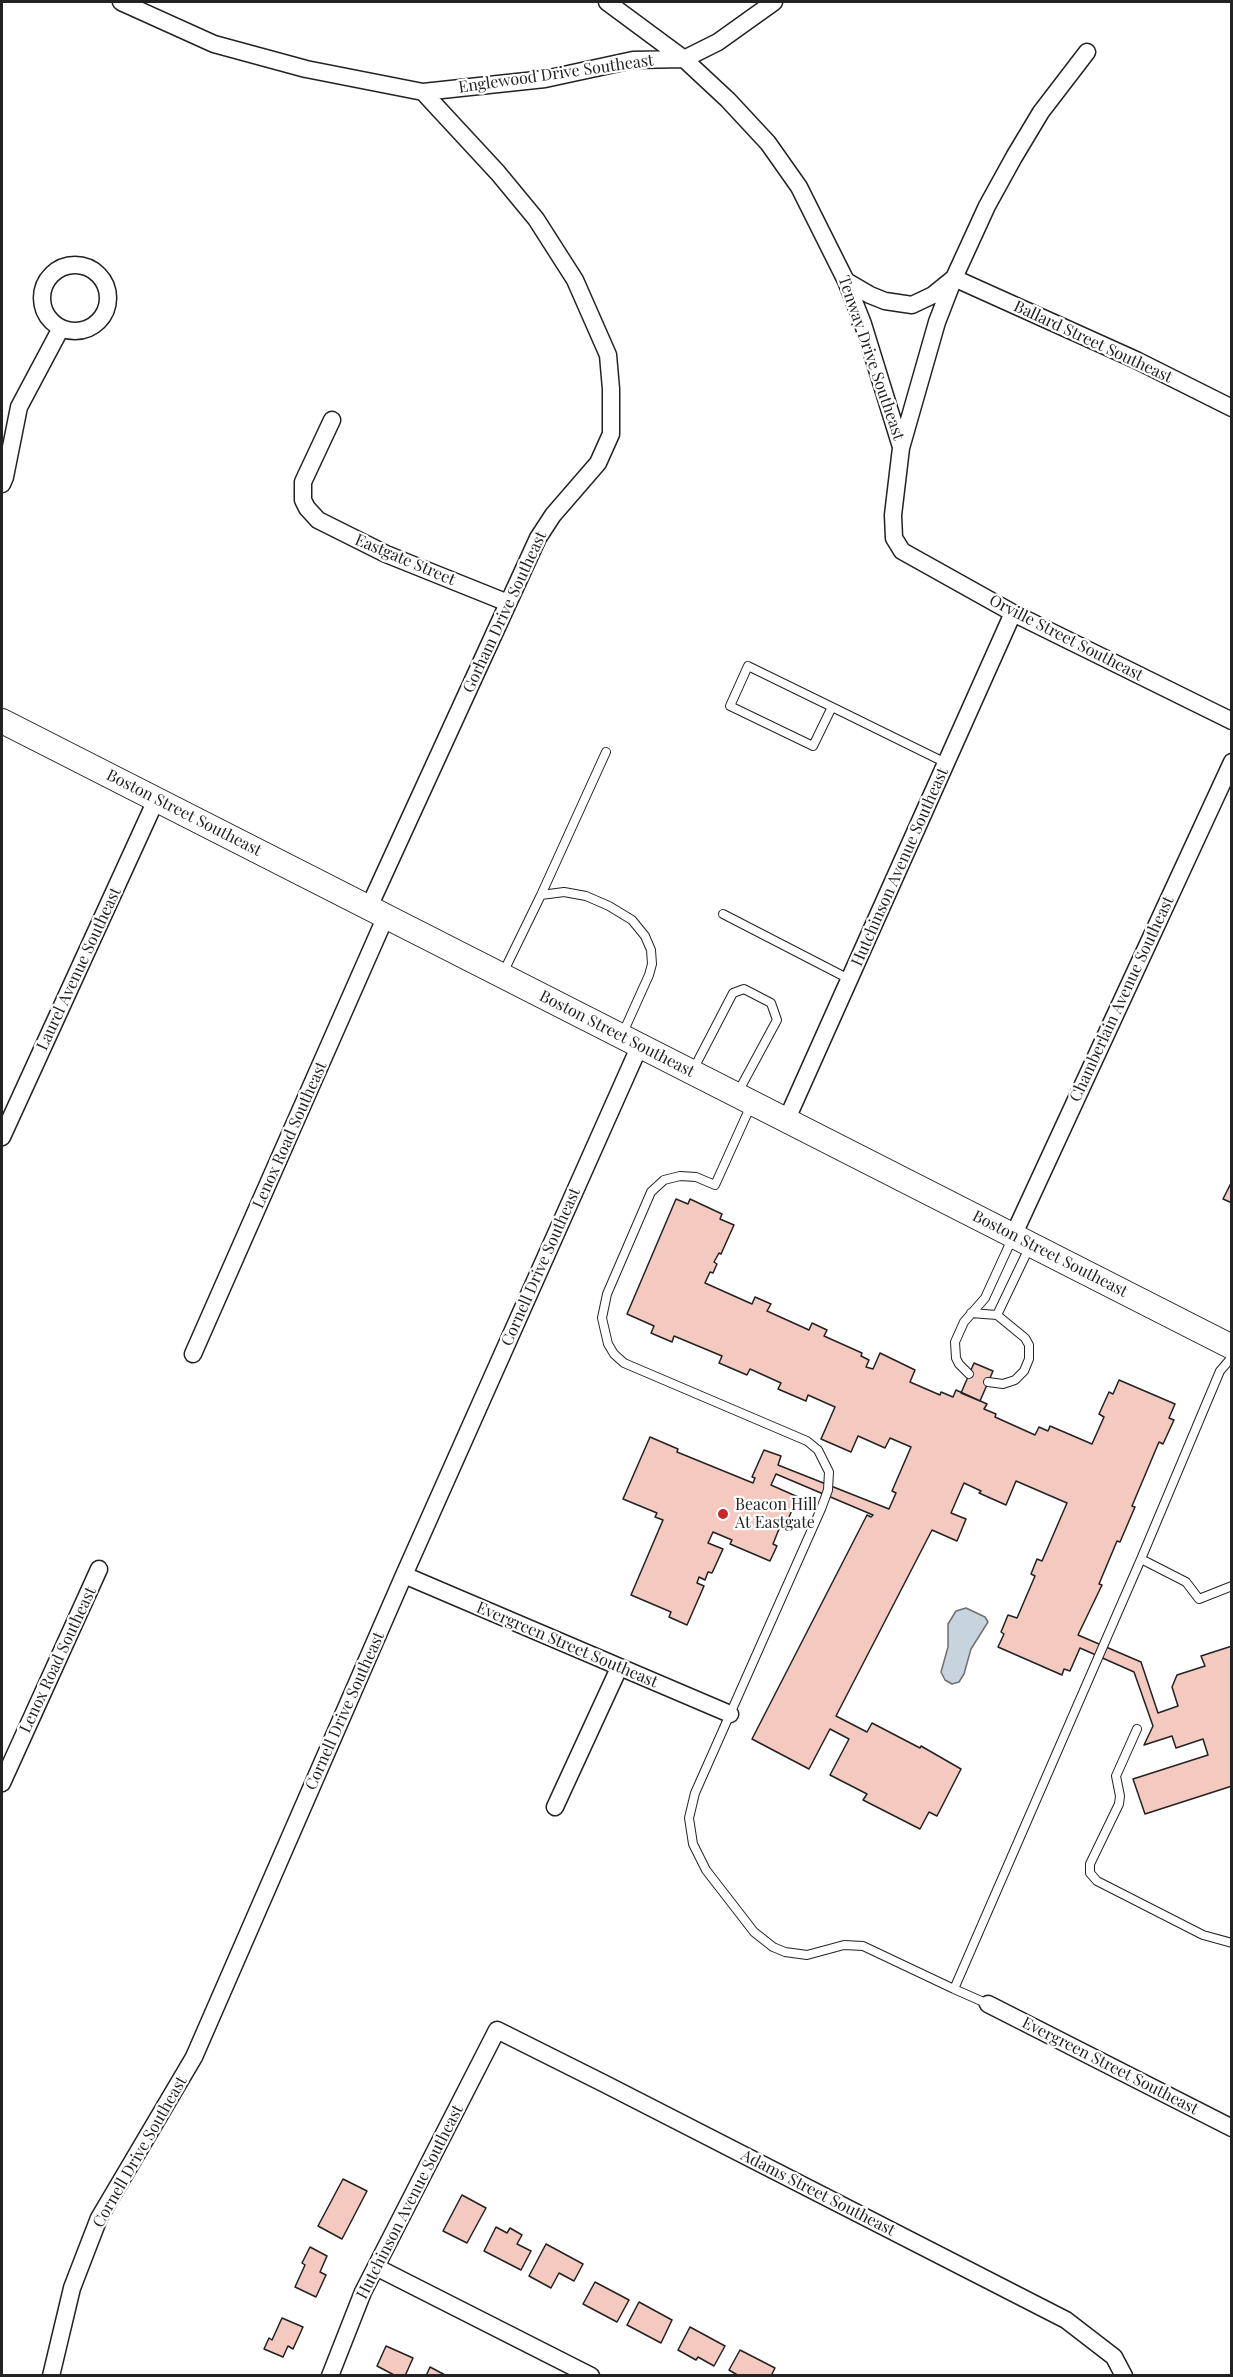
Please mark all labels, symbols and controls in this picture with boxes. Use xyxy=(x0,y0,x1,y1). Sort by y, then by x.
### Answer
street label: Englewood Drive Southeast xyxy=(457,51,655,97)
street label: Tenway Drive Southeast xyxy=(834,273,908,443)
street label: Ballard Street Southeast xyxy=(1011,297,1175,387)
street label: Gorham Drive Southeast xyxy=(459,528,551,696)
street label: Eastgate Street xyxy=(352,530,458,590)
street label: Orville Street Southeast xyxy=(986,591,1146,685)
street label: Hutchinson Avenue Southeast xyxy=(847,765,953,969)
street label: Boston Street Southeast xyxy=(103,766,265,860)
street label: Laurel Avenue Southeast xyxy=(33,884,125,1054)
street label: Chamberlain Avenue Southeast xyxy=(1066,893,1178,1105)
street label: Boston Street Southeast xyxy=(536,987,698,1081)
street label: Lenox Road Southeast xyxy=(249,1059,331,1211)
street label: Cornell Drive Southeast xyxy=(497,1185,585,1349)
street label: Boston Street Southeast xyxy=(969,1207,1131,1301)
place label: Beacon Hill At Eastgate xyxy=(735,1495,817,1533)
marker: Beacon Hill At Eastgate xyxy=(716,1507,730,1521)
street label: Lenox Road Southeast xyxy=(16,1584,100,1736)
street label: Evergreen Street Southeast xyxy=(473,1598,661,1692)
street label: Cornell Drive Southeast xyxy=(301,1629,389,1793)
street label: Evergreen Street Southeast xyxy=(1019,2013,1201,2119)
street label: Cornell Drive Southeast xyxy=(89,2073,191,2231)
street label: Hutchinson Avenue Southeast xyxy=(353,2102,467,2302)
street label: Adams Street Southeast xyxy=(738,2146,898,2240)

